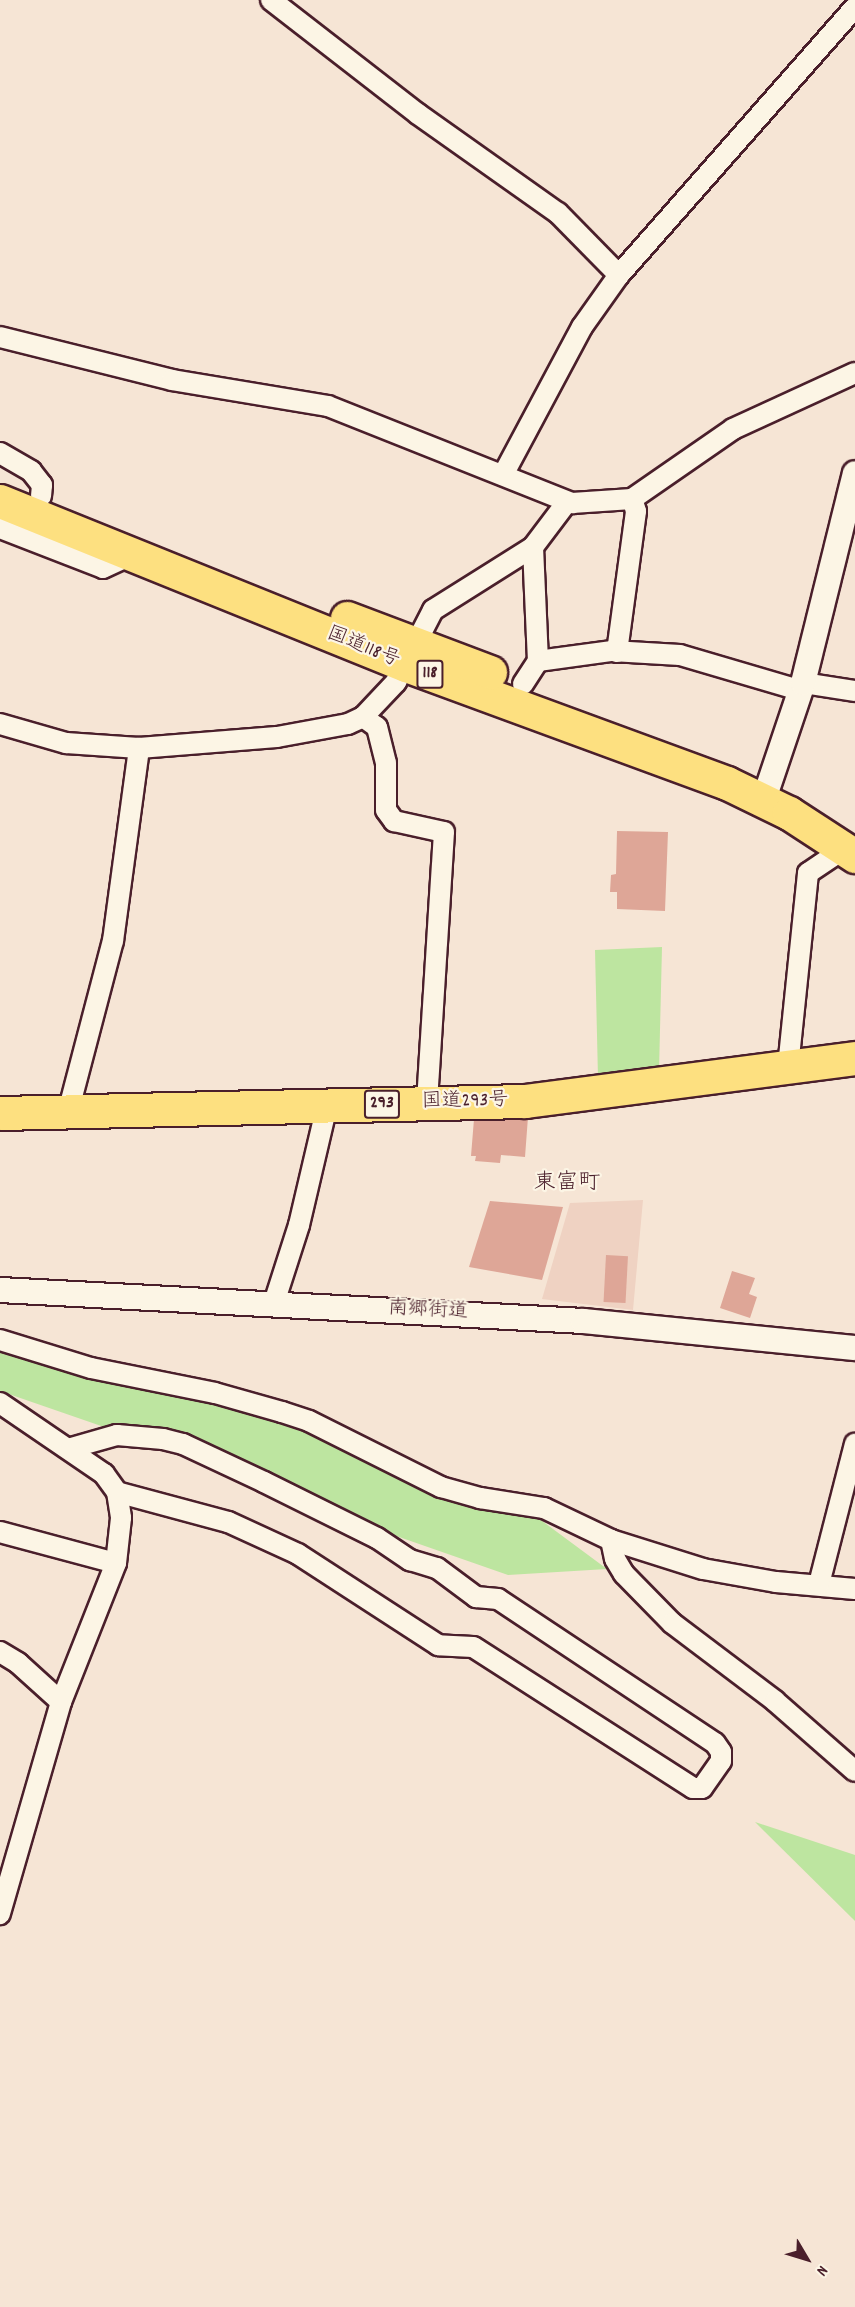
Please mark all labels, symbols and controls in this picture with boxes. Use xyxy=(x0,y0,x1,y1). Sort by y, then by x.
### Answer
street label: 国道118号 xyxy=(323,622,403,674)
road number: 118 xyxy=(415,659,445,689)
road number: 293 xyxy=(362,1089,401,1119)
street label: 国道293号 xyxy=(421,1089,509,1115)
district label: 東富町 xyxy=(534,1171,600,1197)
street label: 南郷街道 xyxy=(387,1297,469,1325)
north arrow xyxy=(777,2229,837,2289)
text: N xyxy=(810,2260,833,2281)

